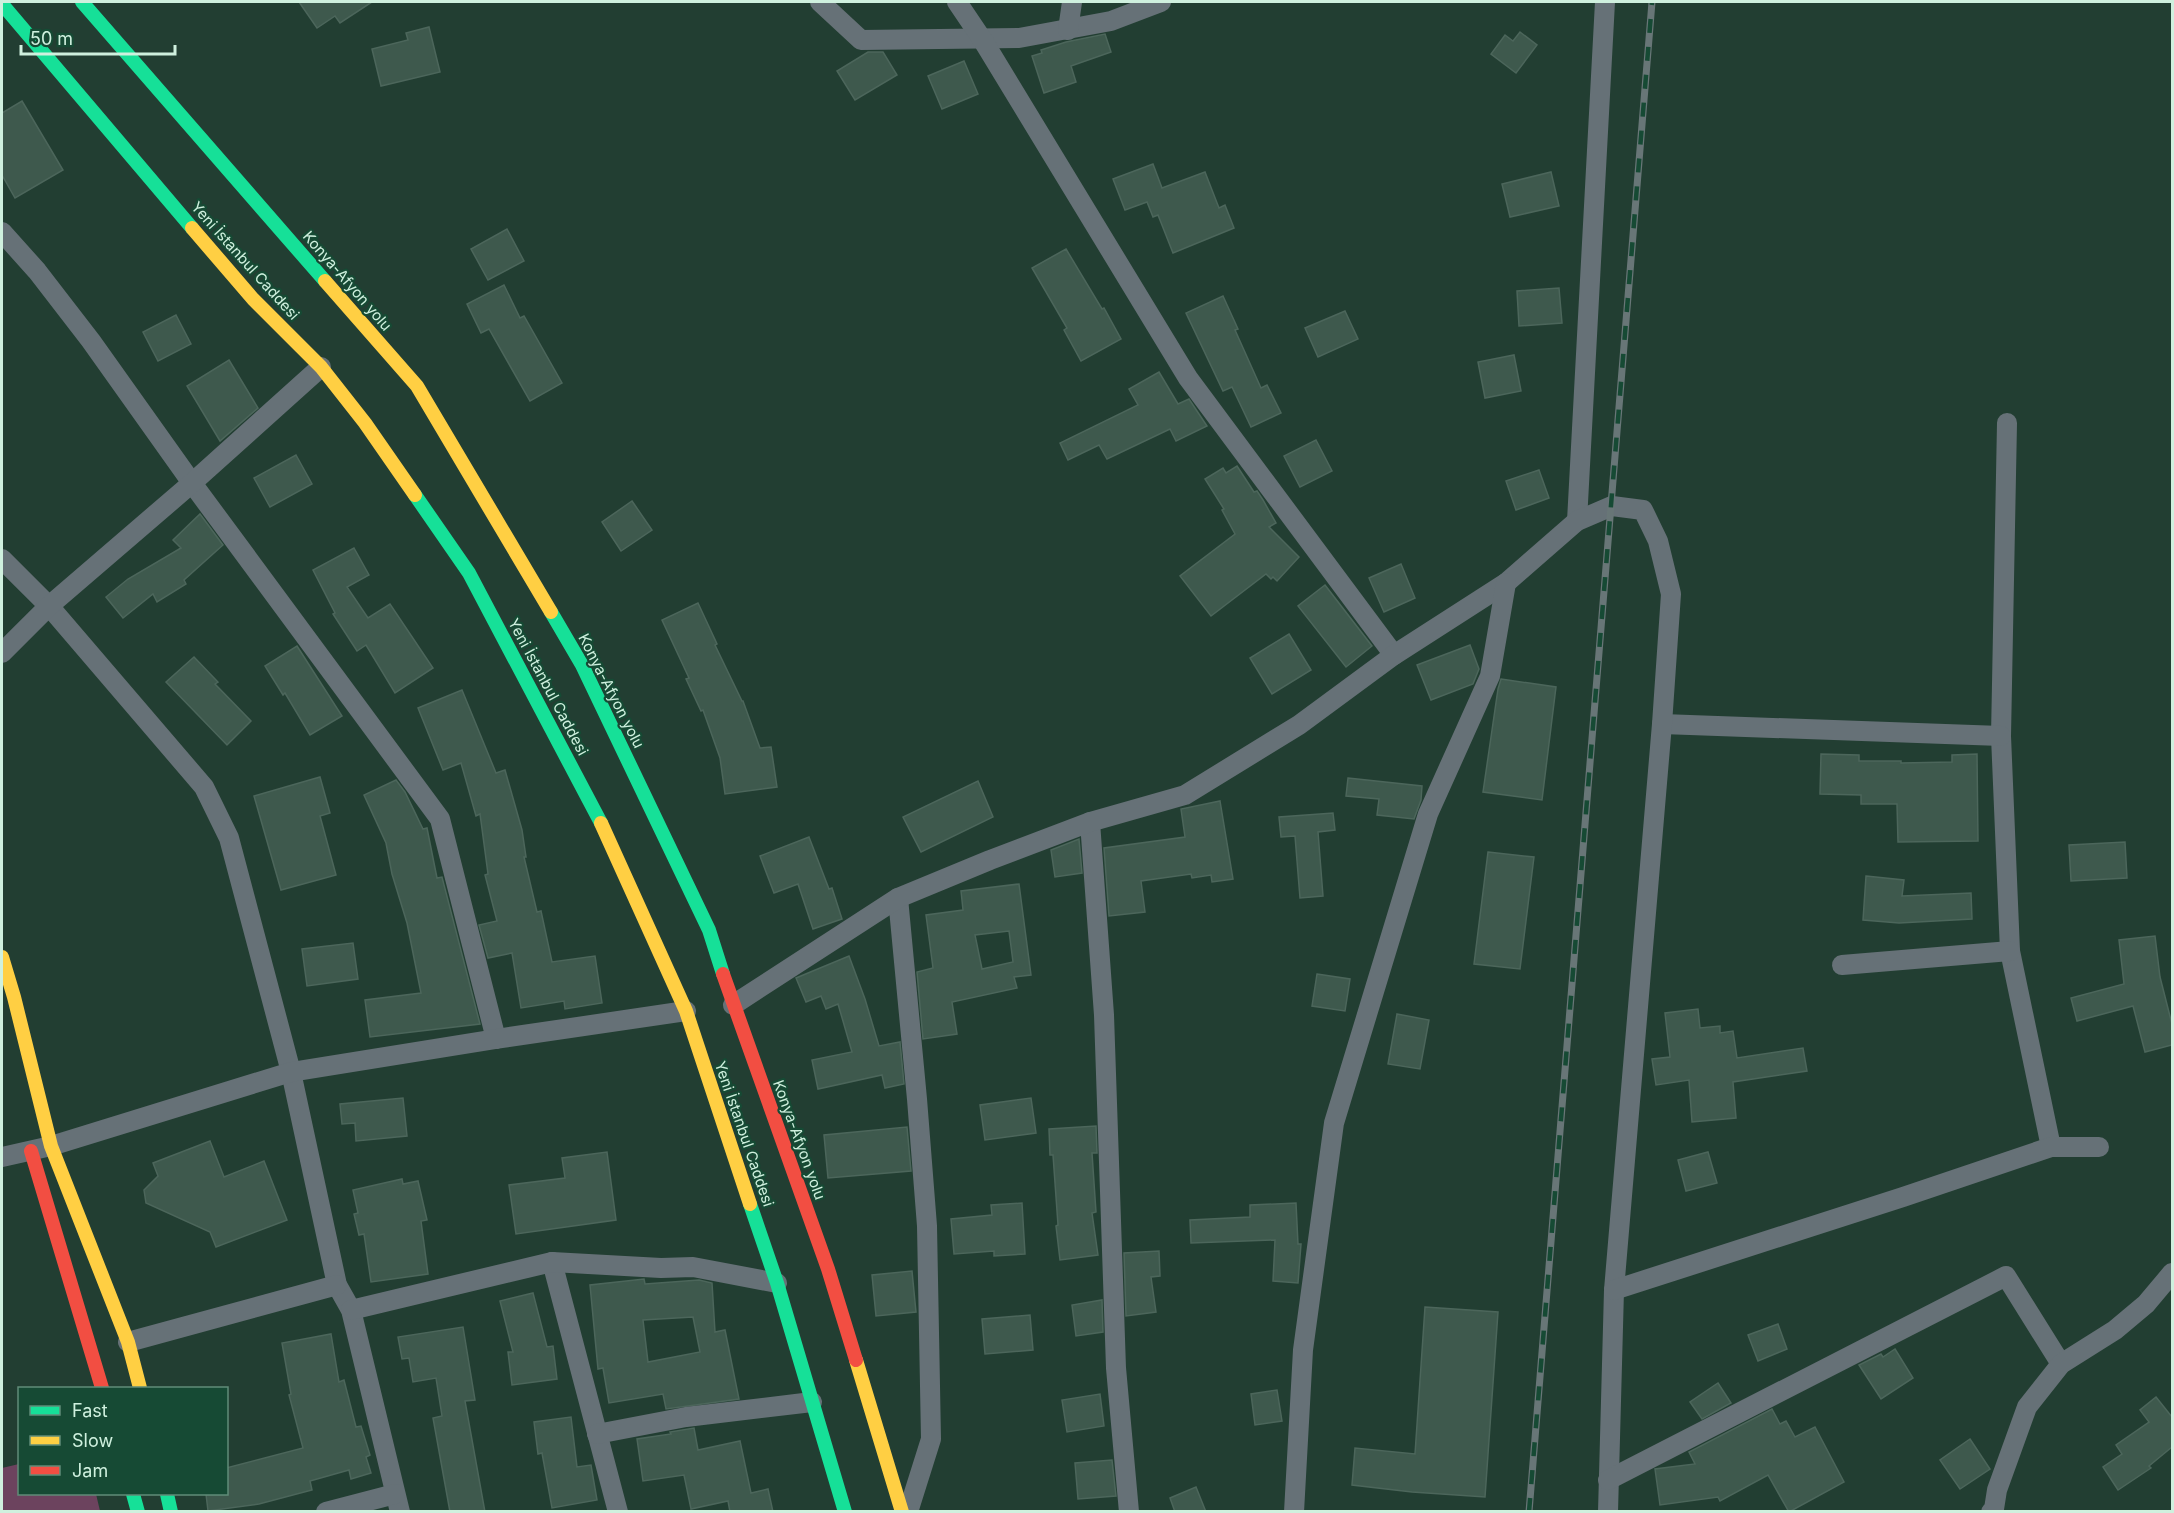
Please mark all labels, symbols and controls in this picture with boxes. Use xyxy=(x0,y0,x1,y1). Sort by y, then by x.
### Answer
scale bar xyxy=(21,18,176,56)
text: 50 m xyxy=(30,28,73,49)
street label: Yeni İstanbul Caddesi xyxy=(187,198,304,324)
street label: Konya-Afyon yolu xyxy=(299,227,396,334)
street label: Yeni İstanbul Caddesi xyxy=(504,615,593,759)
street label: Konya-Afyon yolu xyxy=(574,630,649,751)
street label: Yeni İstanbul Caddesi xyxy=(711,1059,778,1209)
street label: Konya-Afyon yolu xyxy=(769,1077,830,1202)
legend xyxy=(18,1387,228,1495)
text: Fast xyxy=(72,1400,108,1421)
text: Slow xyxy=(72,1430,113,1451)
text: Jam xyxy=(72,1460,108,1481)

